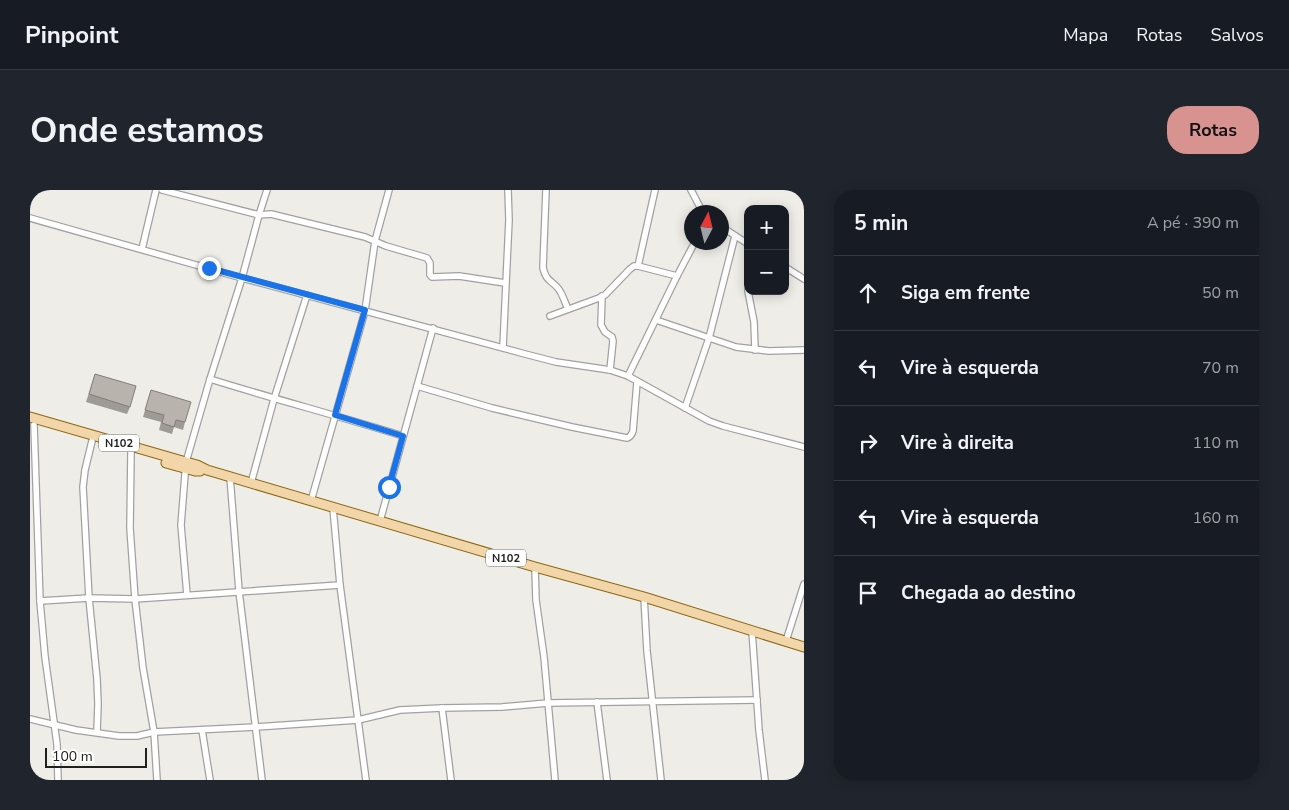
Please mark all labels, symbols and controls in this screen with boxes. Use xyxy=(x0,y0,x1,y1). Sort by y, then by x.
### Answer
text: Pinpoint xyxy=(25,19,118,51)
text: Mapa xyxy=(1063,23,1108,47)
text: Rotas xyxy=(1136,23,1182,47)
text: Salvos xyxy=(1210,23,1264,47)
button: Rotas xyxy=(1167,106,1259,154)
text: Onde estamos xyxy=(30,107,264,154)
north arrow xyxy=(684,205,729,250)
map controls xyxy=(744,205,789,295)
button: + xyxy=(744,205,789,250)
text: 5 min xyxy=(854,209,908,237)
text: A pé · 390 m xyxy=(1147,212,1239,234)
button: − xyxy=(744,250,789,295)
route end xyxy=(198,257,221,280)
icon: ahead xyxy=(854,279,882,307)
text: Siga em frente xyxy=(901,280,1030,306)
text: 50 m xyxy=(1202,282,1239,304)
icon: left xyxy=(854,354,882,382)
text: Vire à esquerda xyxy=(901,355,1039,381)
text: 70 m xyxy=(1202,357,1239,379)
icon: right xyxy=(854,429,882,457)
text: Vire à direita xyxy=(901,430,1014,456)
text: 110 m xyxy=(1192,432,1239,454)
road number: N102 xyxy=(99,434,139,452)
route start xyxy=(378,476,401,499)
icon: left xyxy=(854,504,882,532)
text: Vire à esquerda xyxy=(901,505,1039,531)
text: 160 m xyxy=(1192,507,1239,529)
road number: N102 xyxy=(486,549,526,566)
icon: arrive xyxy=(854,579,882,607)
text: Chegada ao destino xyxy=(901,580,1076,606)
scale bar xyxy=(45,745,148,768)
text: 100 m xyxy=(52,747,93,766)

